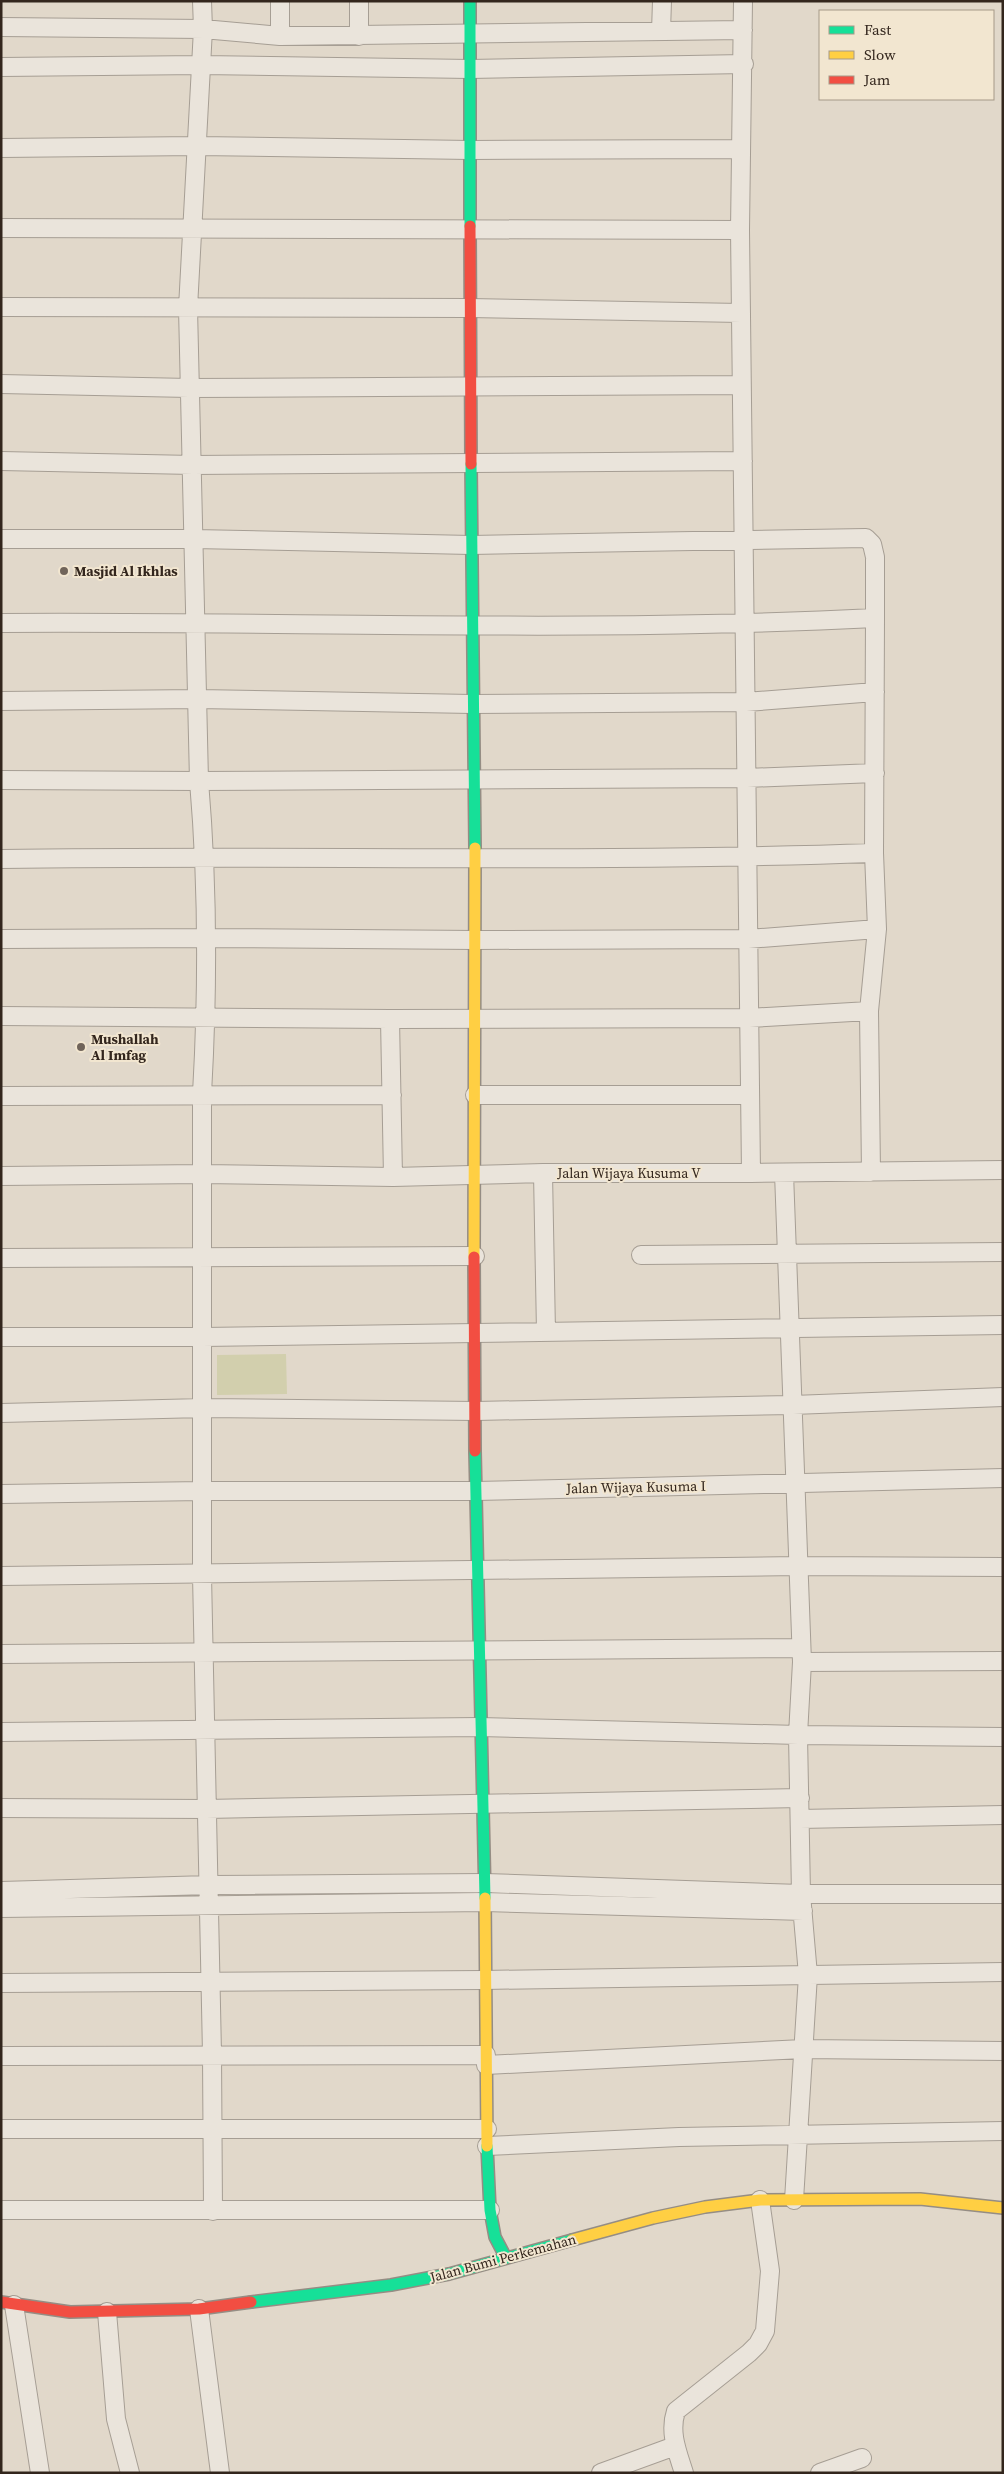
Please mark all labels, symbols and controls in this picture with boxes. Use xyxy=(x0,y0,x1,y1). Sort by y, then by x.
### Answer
legend xyxy=(819,10,994,100)
text: Fast xyxy=(864,19,891,40)
text: Slow xyxy=(864,44,896,65)
text: Jam xyxy=(863,69,891,90)
place label: Masjid Al Ikhlas xyxy=(74,561,178,581)
marker: Masjid Al Ikhlas xyxy=(58,565,70,577)
place label: Mushallah Al Imfag xyxy=(91,1029,159,1065)
marker: Mushallah Al Imfag xyxy=(75,1041,87,1053)
street label: Jalan Wijaya Kusuma V xyxy=(556,1163,701,1183)
street label: Jalan Wijaya Kusuma I xyxy=(565,1476,706,1498)
street label: Jalan Bumi Perkemahan xyxy=(427,2229,579,2287)

